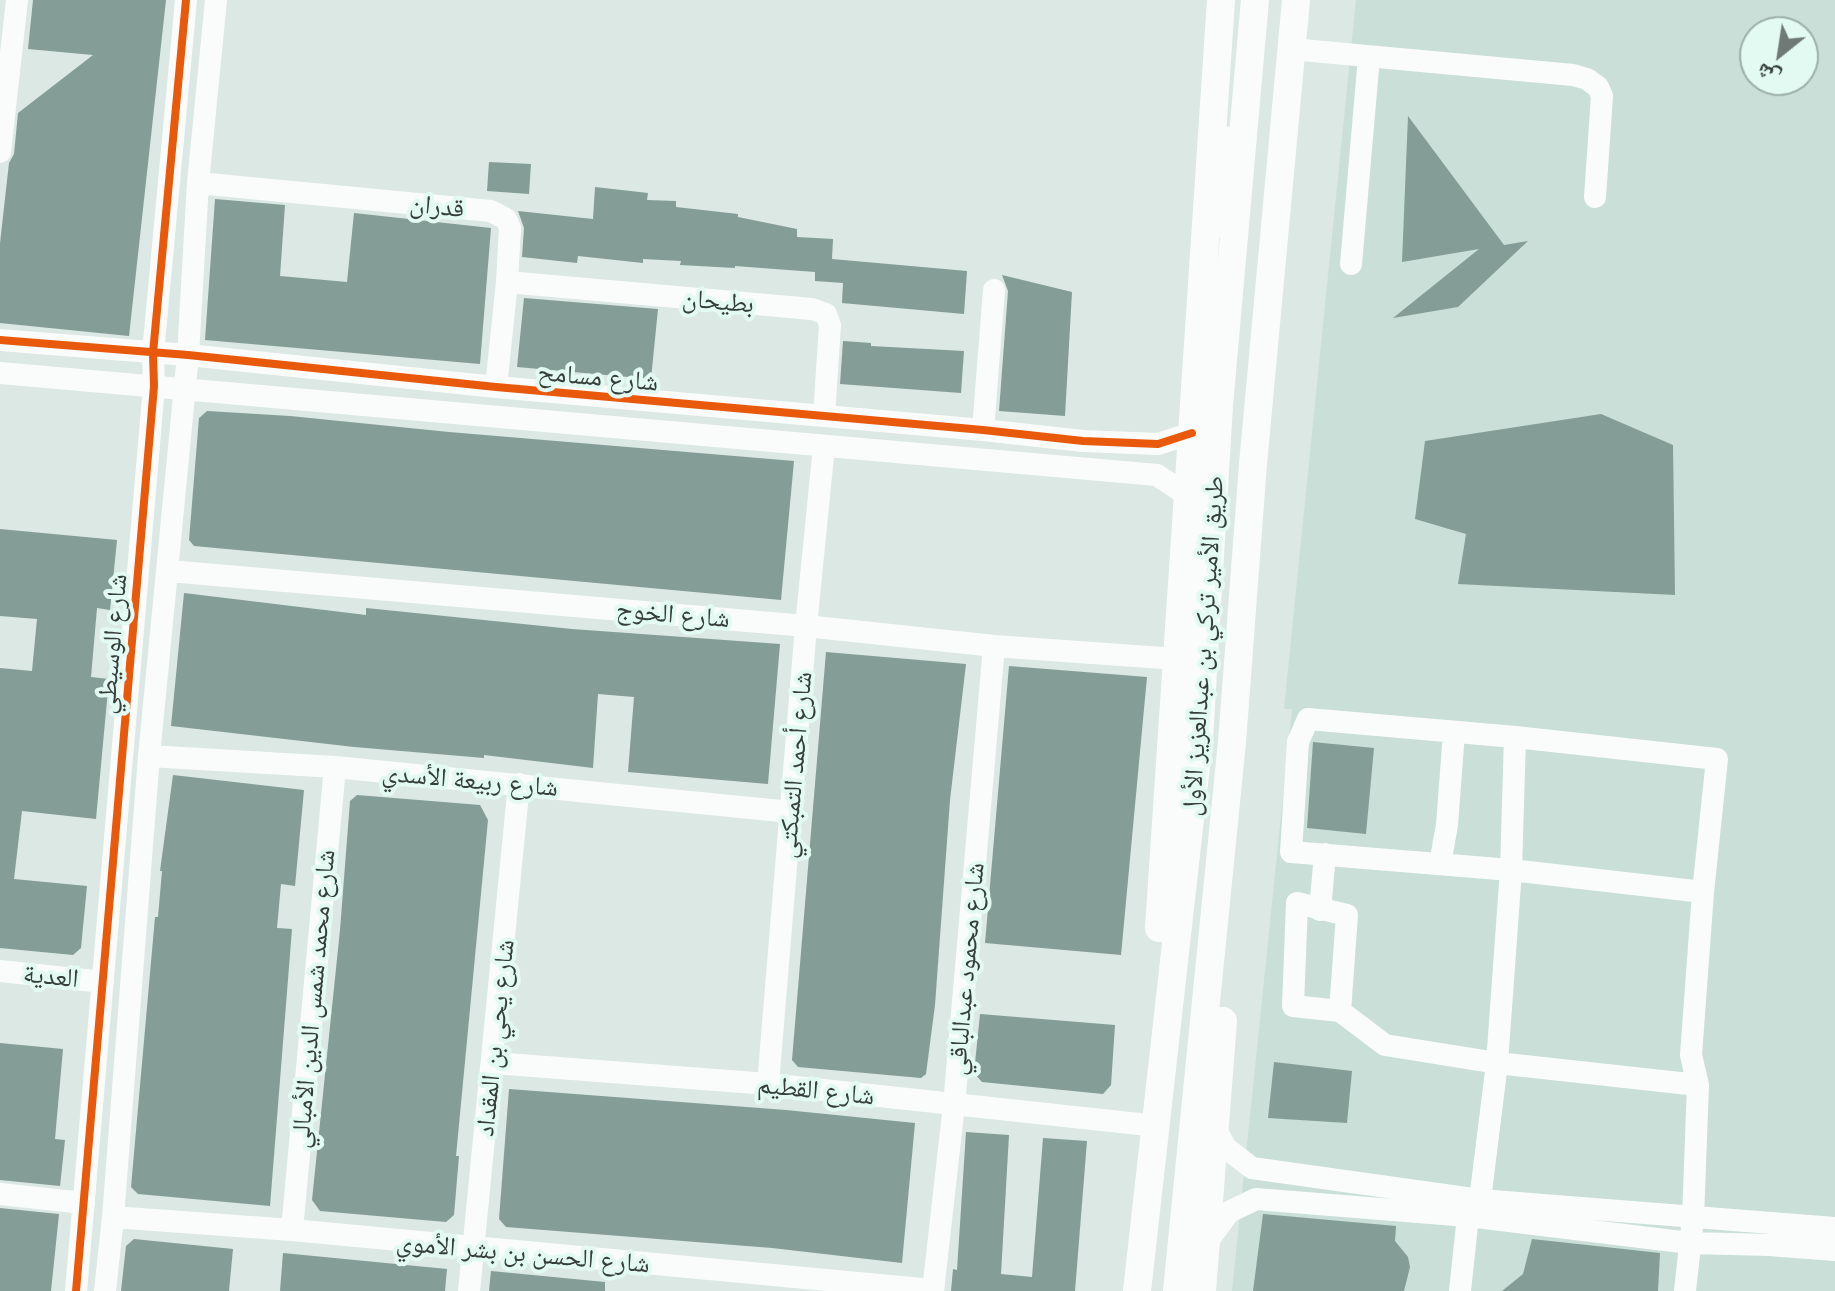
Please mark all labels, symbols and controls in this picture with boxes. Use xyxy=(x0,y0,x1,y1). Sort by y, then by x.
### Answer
north arrow xyxy=(1739,16,1819,96)
text: ش xyxy=(1751,58,1785,93)
street label: قدران xyxy=(408,188,466,224)
street label: بطيحان xyxy=(681,282,755,320)
street label: شارع مسامح xyxy=(536,356,660,398)
street label: طريق الأمير تركي بن عبدالعزيز الأول xyxy=(1176,475,1230,817)
street label: شارع الوسيطي xyxy=(90,573,134,715)
street label: شارع الخوج xyxy=(615,594,731,634)
street label: شارع أحمد التمبكتي xyxy=(771,670,819,860)
street label: شارع ربيعة الأسدي xyxy=(380,757,560,803)
street label: شارع محمد شمس الدين الأمبالي xyxy=(284,848,342,1150)
street label: شارع محمود عبدالباقي xyxy=(941,861,991,1077)
street label: شارع يحي بن المقداد xyxy=(469,938,521,1138)
street label: العدية xyxy=(22,958,80,994)
street label: شارع القطيم xyxy=(756,1068,876,1112)
street label: شارع الحسن بن بشر الأموي xyxy=(395,1226,651,1280)

